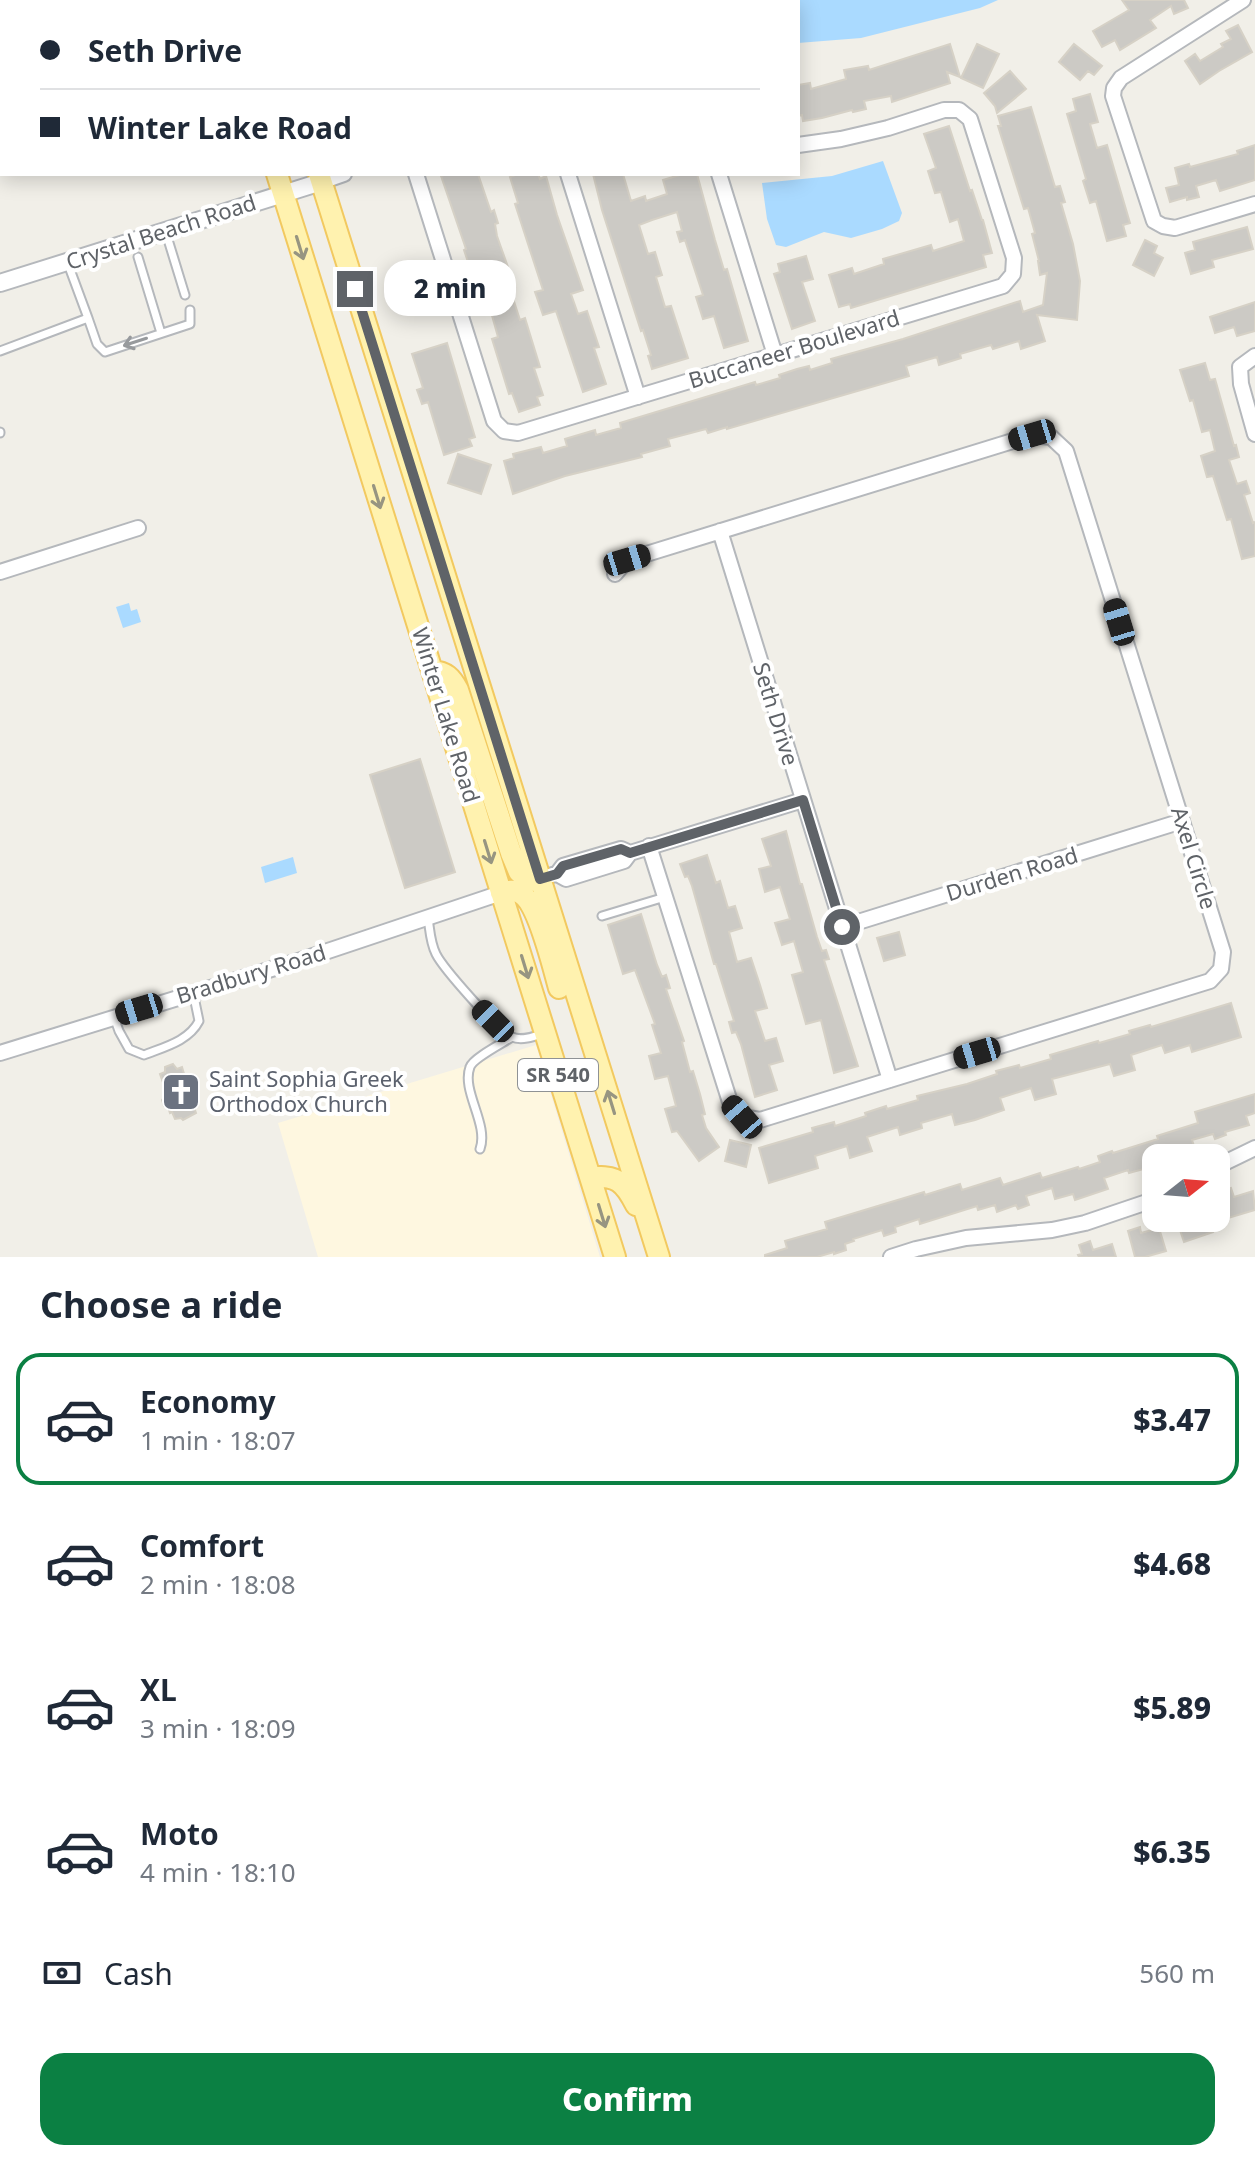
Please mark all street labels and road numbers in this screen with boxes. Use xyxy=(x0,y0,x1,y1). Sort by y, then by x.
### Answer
street label: Crystal Beach Road xyxy=(62,186,260,276)
street label: Buccaneer Boulevard xyxy=(685,302,903,394)
street label: Winter Lake Road xyxy=(406,624,488,806)
street label: Seth Drive xyxy=(747,659,807,769)
street label: Axel Circle xyxy=(1165,803,1225,913)
street label: Durden Road xyxy=(942,839,1081,907)
street label: Bradbury Road xyxy=(172,936,329,1010)
road number: SR 540 xyxy=(518,1059,598,1091)

